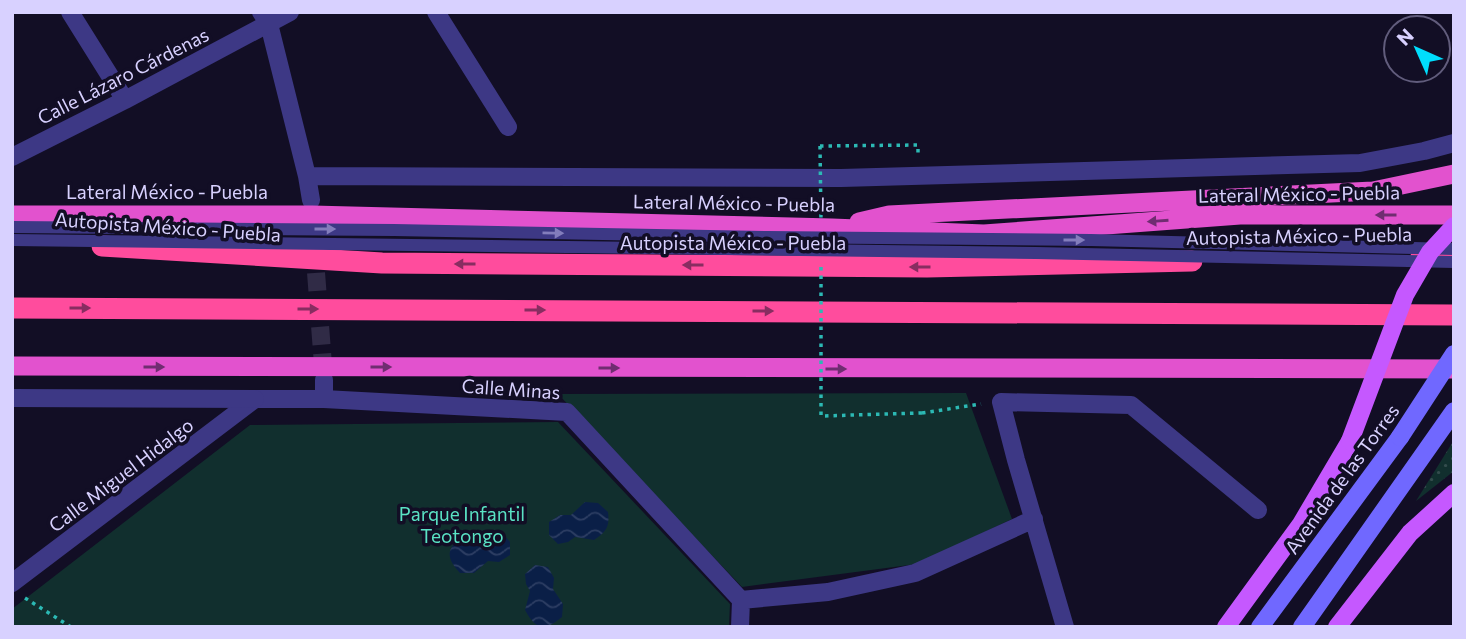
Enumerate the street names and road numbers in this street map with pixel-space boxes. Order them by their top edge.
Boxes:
street label: Calle Lázaro Cárdenas [33,22,212,129]
street label: Lateral México - Puebla [66,180,268,203]
street label: Lateral México - Puebla [1198,180,1400,207]
street label: Lateral México - Puebla [633,189,835,216]
street label: Autopista México - Puebla [54,207,282,246]
street label: Autopista México - Puebla [1186,222,1412,249]
street label: Autopista México - Puebla [620,231,846,254]
street label: Calle Minas [461,374,561,403]
street label: Avenida de las Torres [1280,399,1404,558]
street label: Calle Miguel Hidalgo [44,413,198,536]

